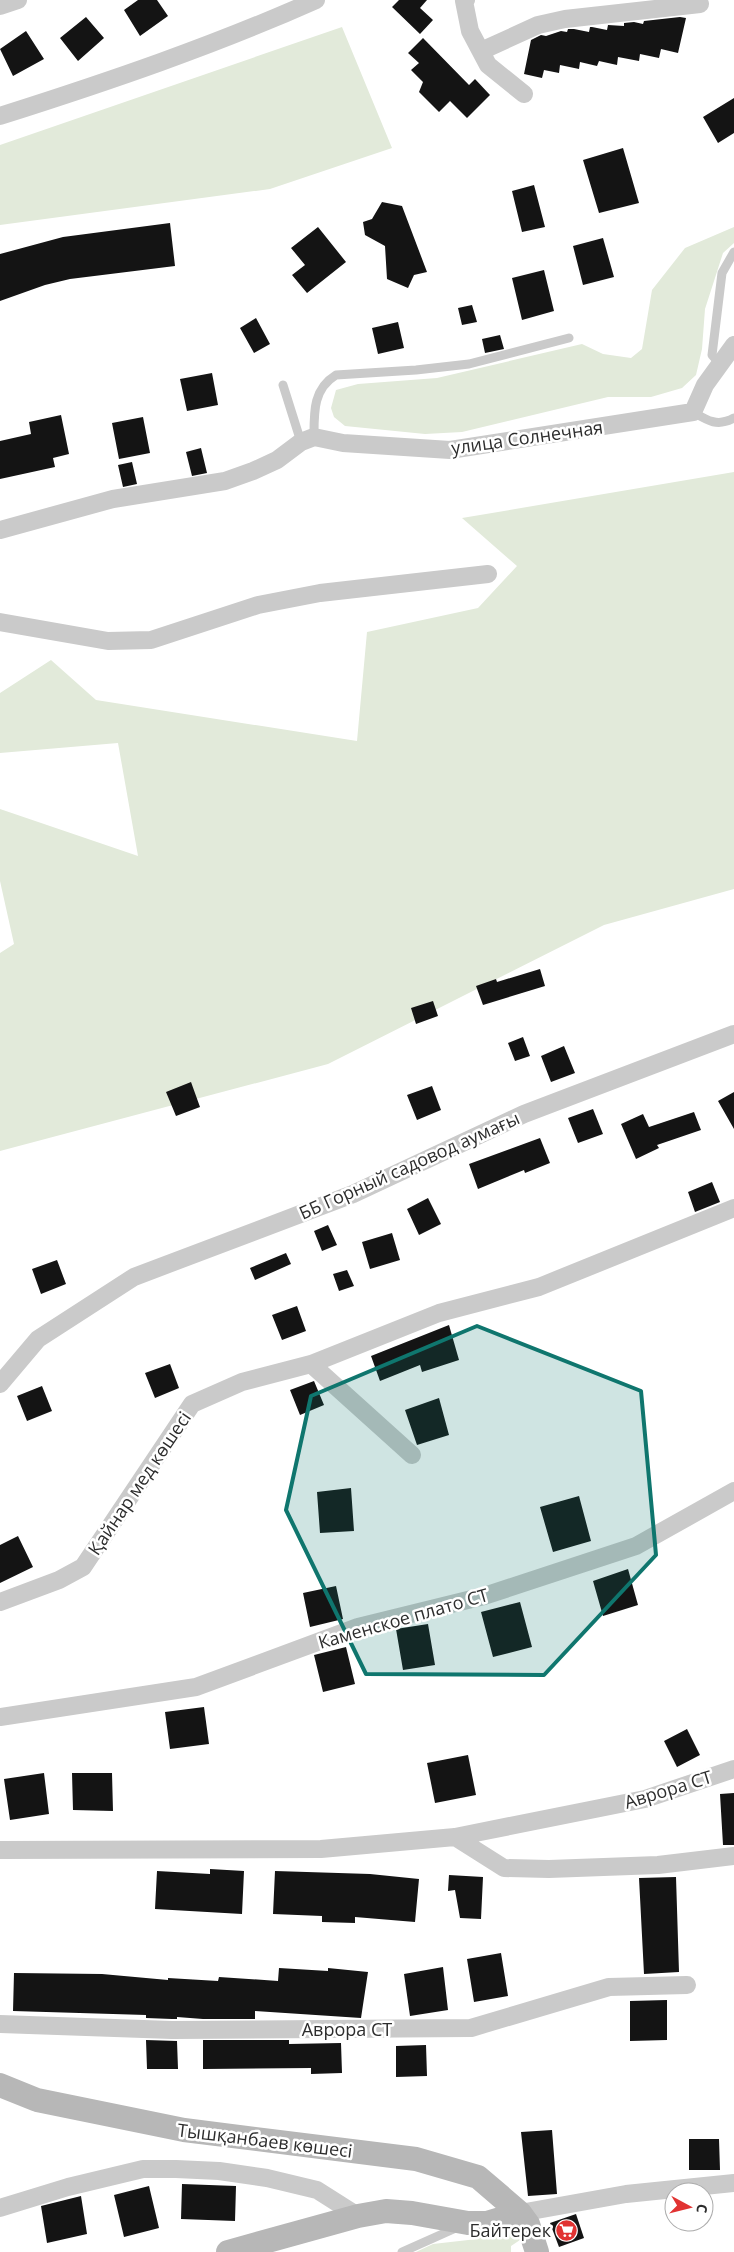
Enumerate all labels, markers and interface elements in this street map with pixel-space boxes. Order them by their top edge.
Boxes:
street label: улица Солнечная [450,414,604,460]
street label: ББ Горный садовод аумағы [295,1105,523,1225]
street label: Қайнар мед көшесі [82,1407,196,1559]
street label: Каменское плато СТ [315,1582,491,1654]
street label: Аврора СТ [621,1764,715,1814]
street label: Аврора СТ [302,2017,392,2041]
street label: Тышқанбаев көшесі [176,2117,354,2163]
north arrow [664,2182,714,2232]
text: С [692,2203,712,2214]
place label: Байтерек [470,2218,552,2242]
supermarket icon: Байтерек [555,2218,579,2242]

